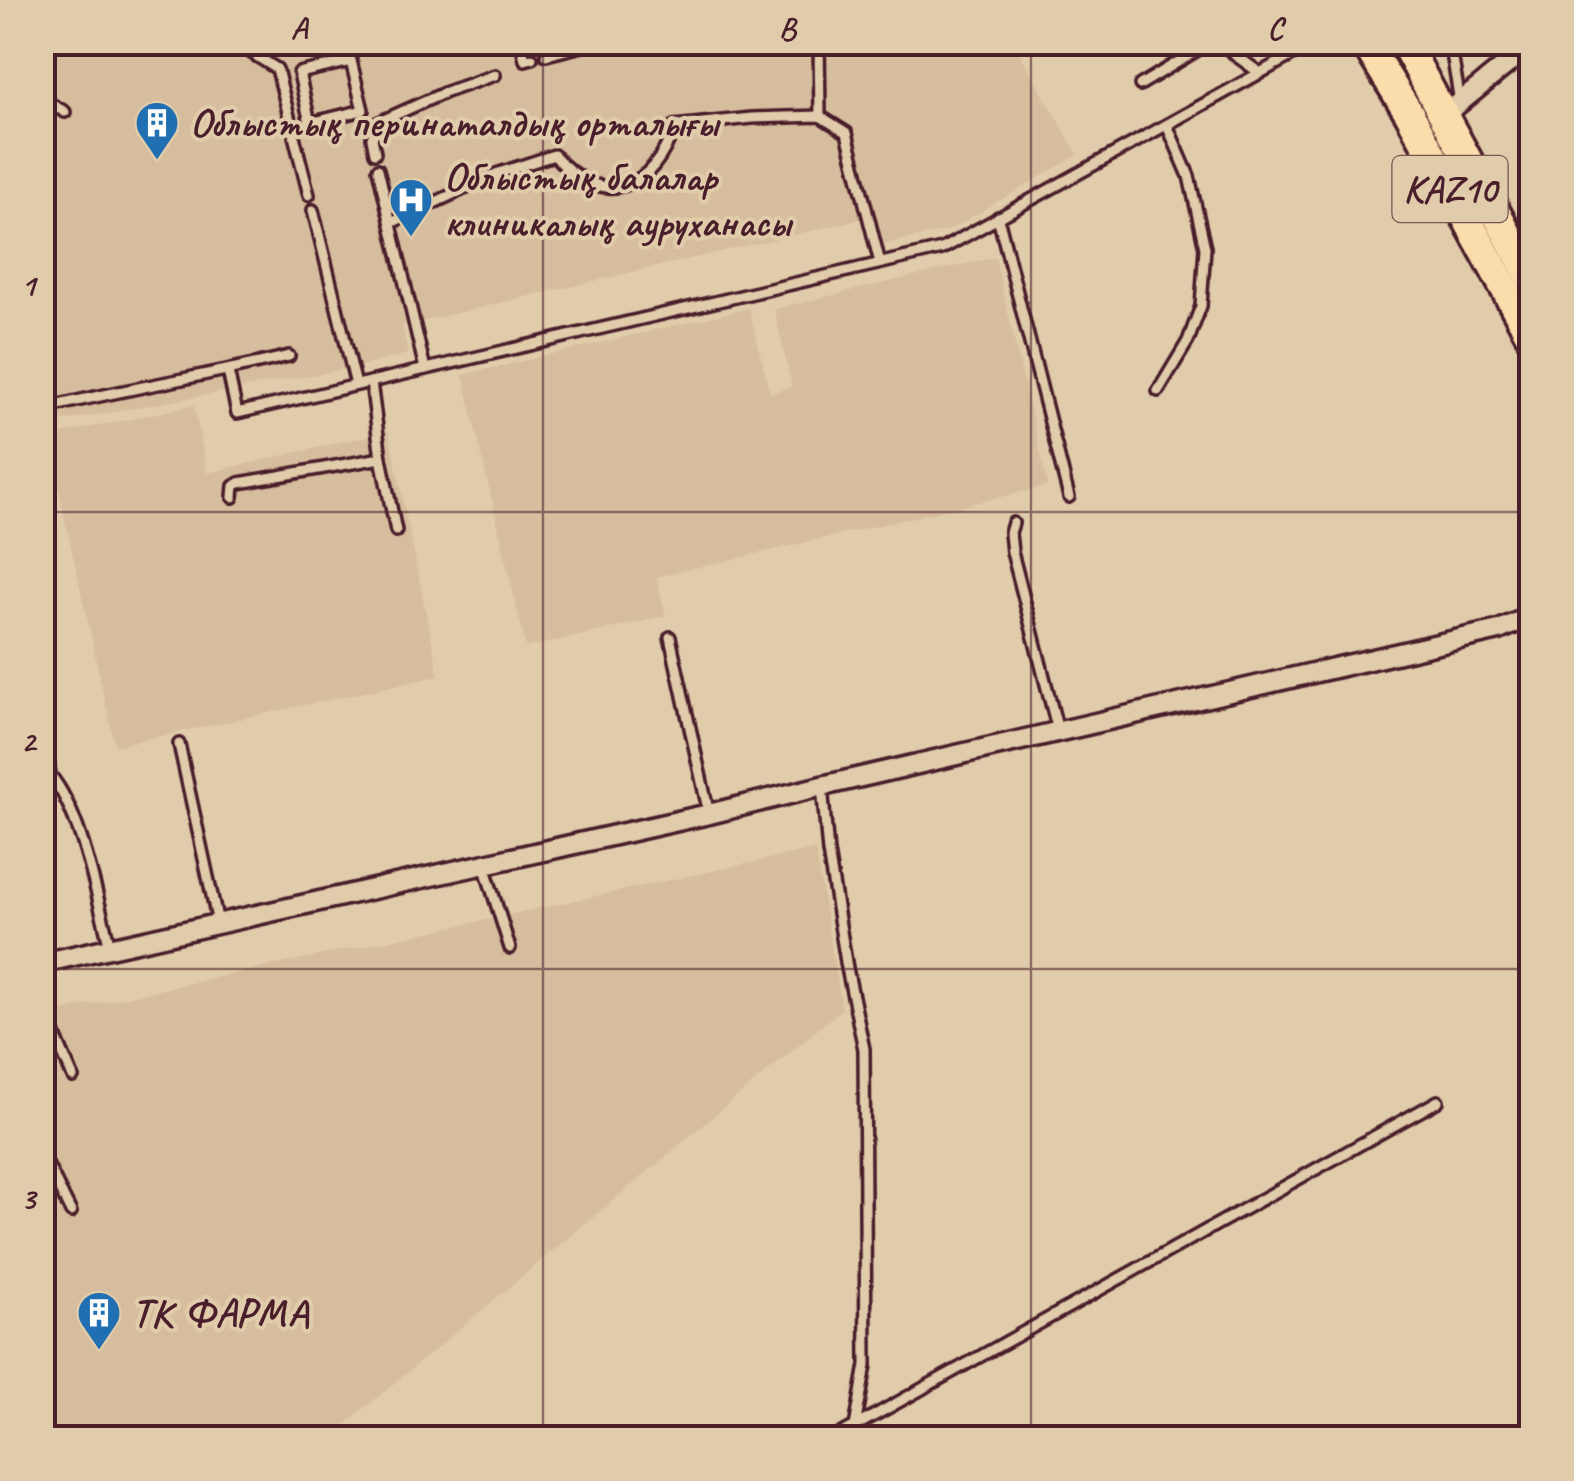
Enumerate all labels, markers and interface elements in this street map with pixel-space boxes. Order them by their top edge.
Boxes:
text: A [291,8,310,49]
text: B [779,8,798,49]
text: C [1267,8,1287,49]
place label: Облыстық перинаталдық орталығы [190,98,721,148]
building icon: Облыстық перинаталдық орталығы [134,100,180,161]
place label: Облыстық балалар клиникалық ауруханасы [444,152,793,248]
road number: KAZ10 [1392,156,1508,222]
hospital icon: Облыстық балалар клиникалық ауруханасы [388,177,434,238]
text: 1 [21,264,39,305]
text: 2 [21,721,38,762]
text: 3 [21,1178,38,1219]
place label: ТК ФАРМА [132,1288,309,1338]
building icon: ТК ФАРМА [76,1290,122,1351]

